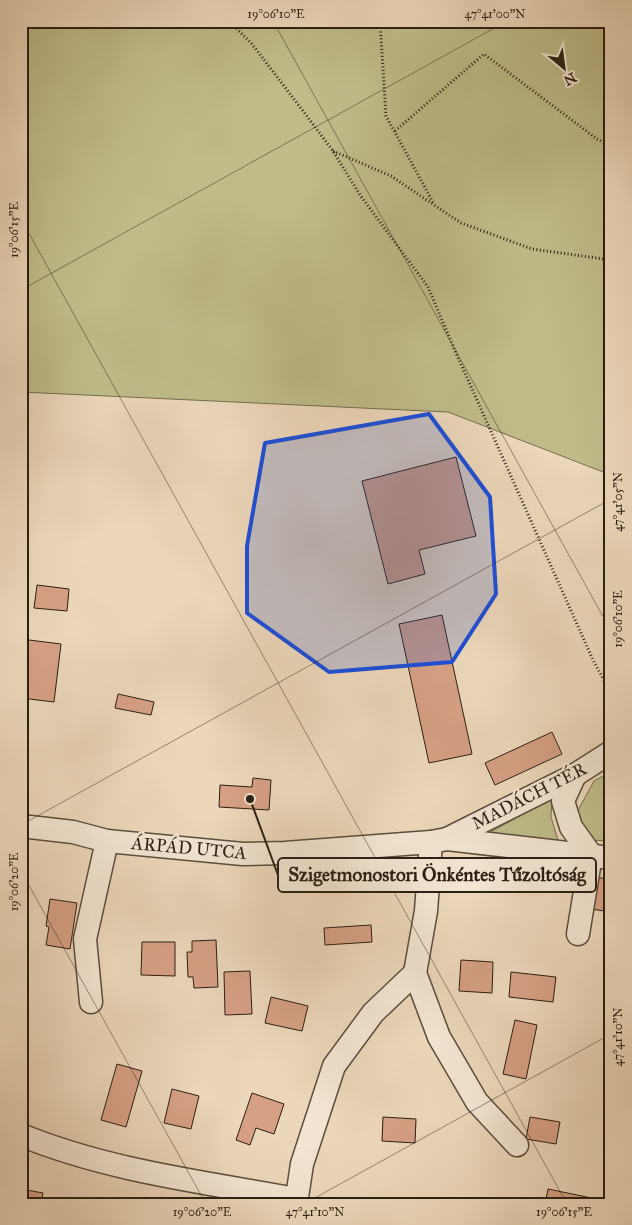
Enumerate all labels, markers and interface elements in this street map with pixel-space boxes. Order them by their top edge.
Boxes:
text: 19°06'10"E [247,7,305,21]
text: 47°41'00"N [464,7,526,21]
north arrow [540,42,590,92]
text: N [561,69,579,89]
text: 19°06'15"E [7,202,21,258]
text: 47°41'05"N [611,472,625,532]
text: 19°06'10"E [611,590,625,648]
street label: MADÁCH TÉR [467,755,591,834]
street label: ÁRPÁD UTCA [129,830,248,864]
text: 19°06'20"E [7,852,21,911]
callout: Szigetmonostori Önkéntes Tűzoltóság [278,858,596,892]
text: Szigetmonostori Önkéntes Tűzoltóság [288,862,587,887]
text: 47°41'10"N [611,1008,625,1066]
text: 19°06'20"E [173,1205,232,1219]
text: 47°41'10"N [286,1205,344,1219]
text: 19°06'15"E [536,1205,592,1219]

